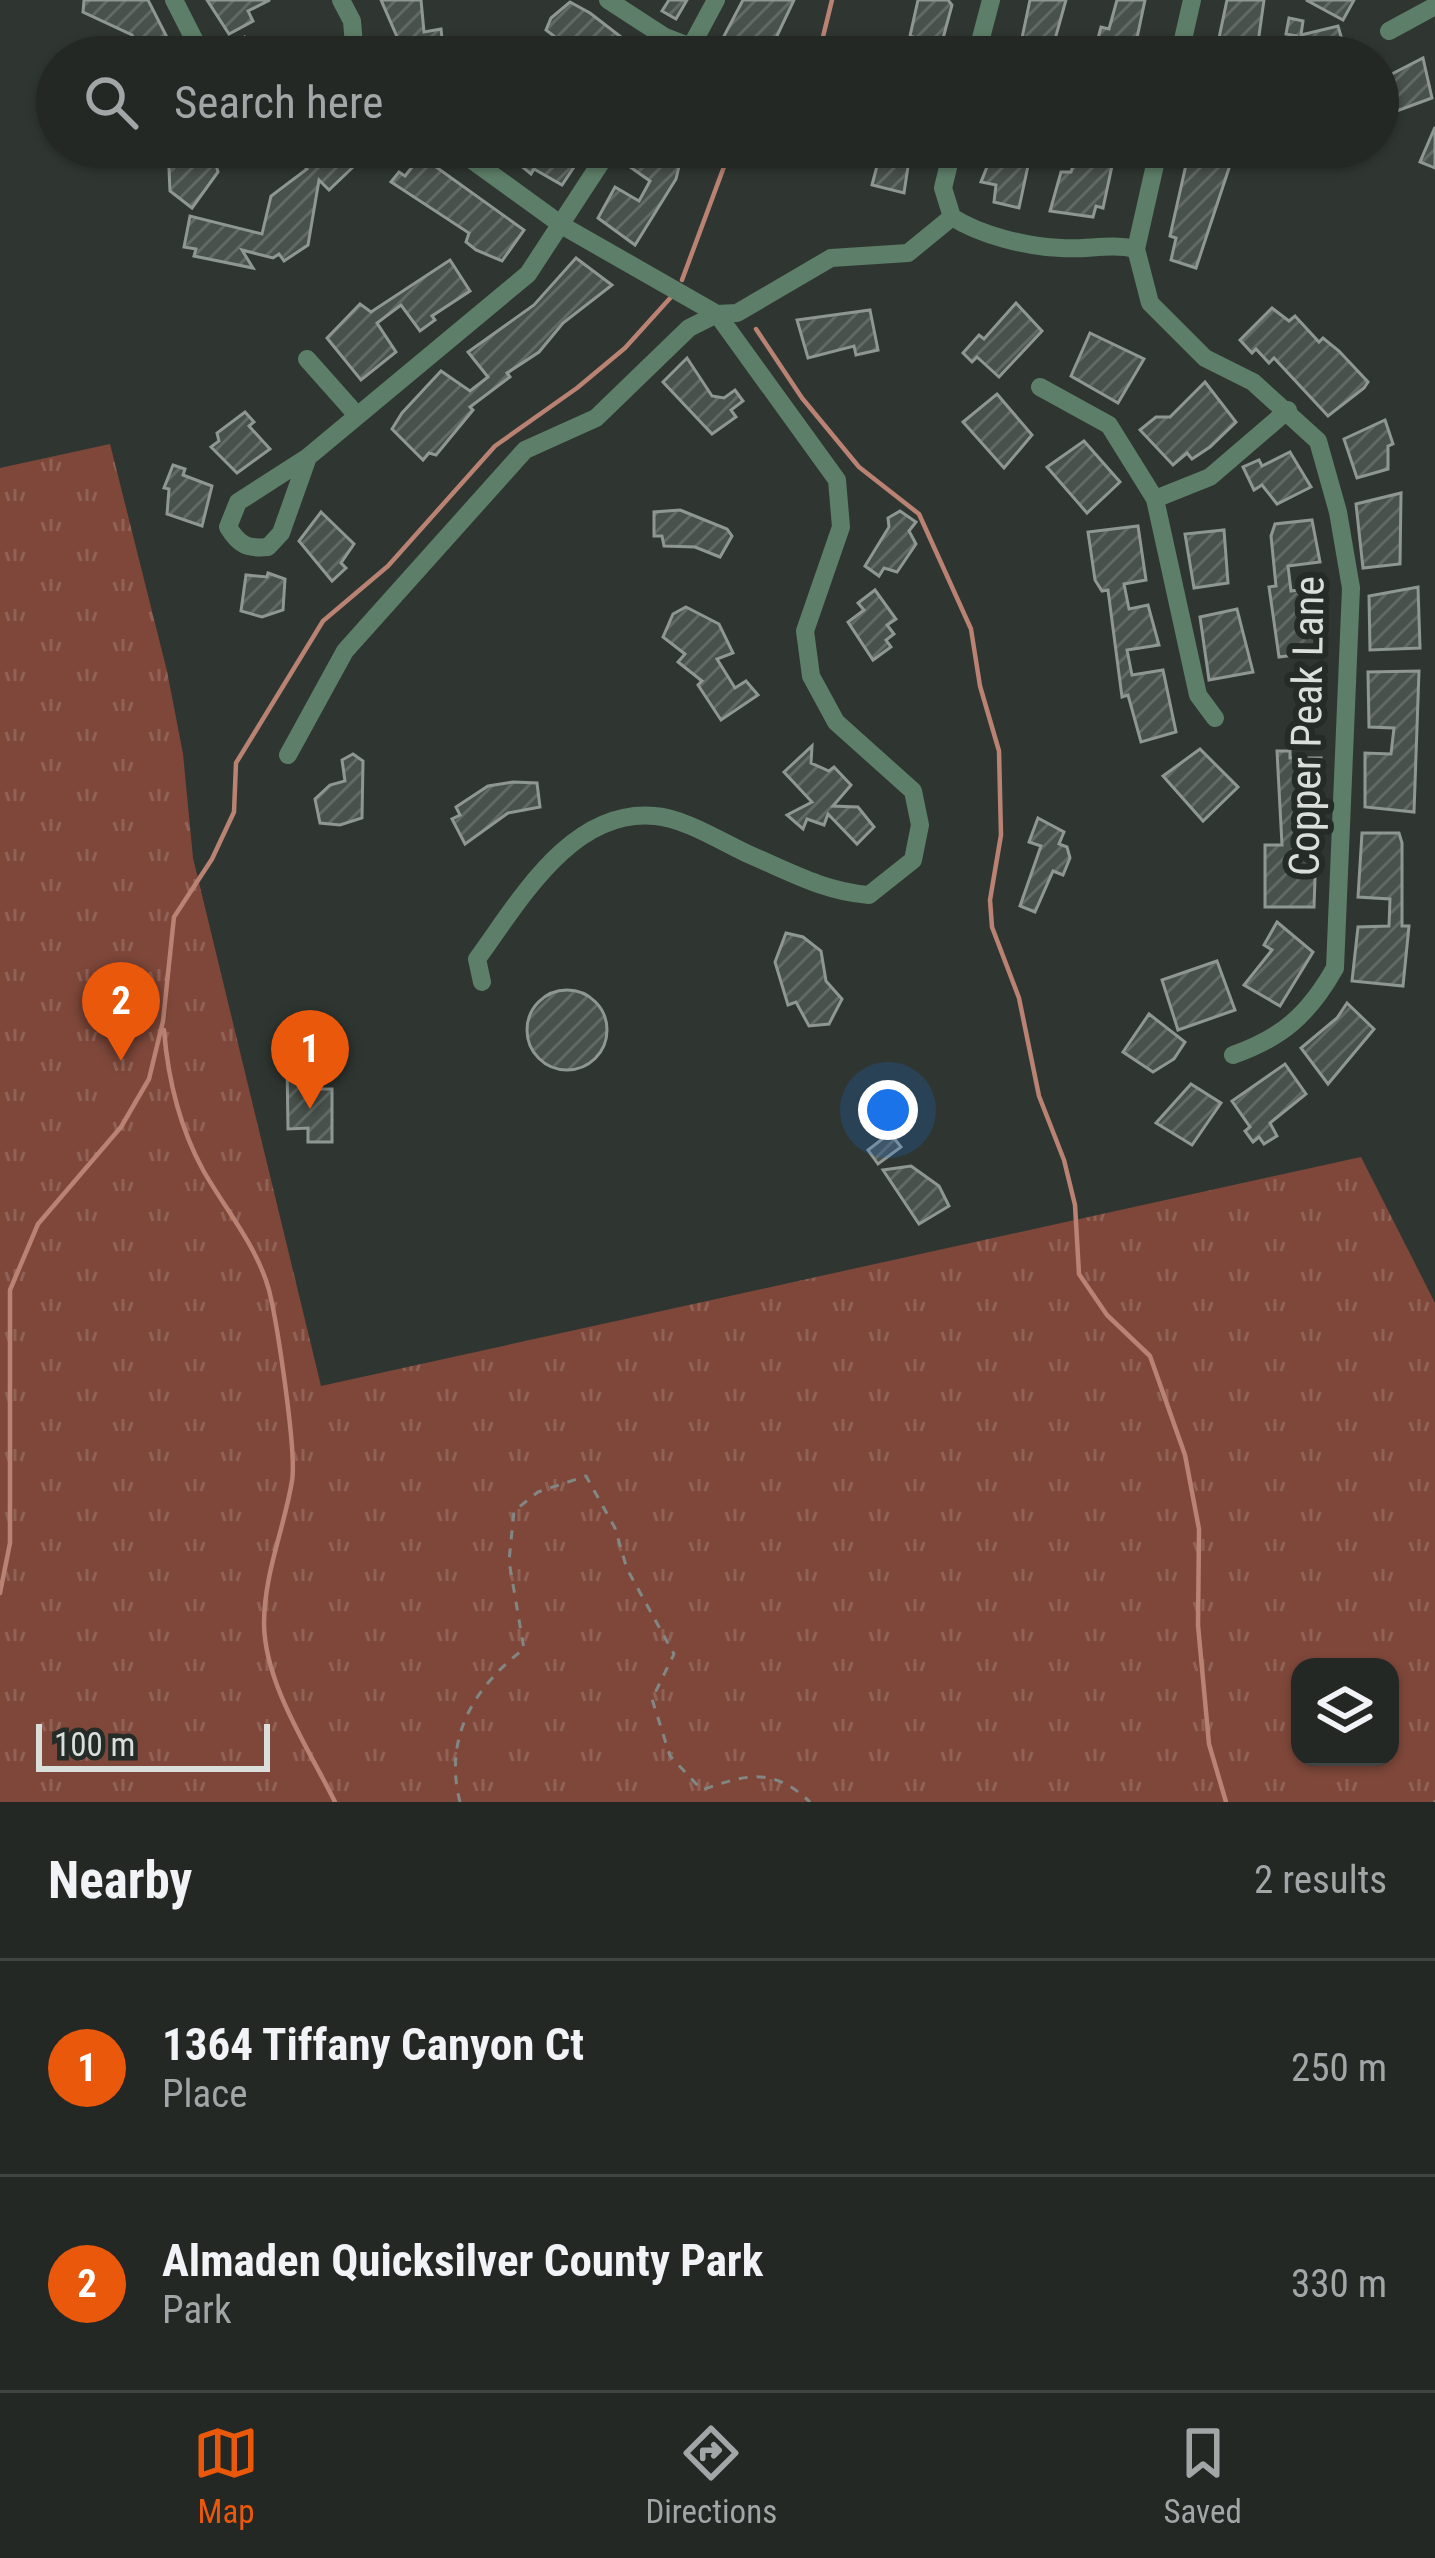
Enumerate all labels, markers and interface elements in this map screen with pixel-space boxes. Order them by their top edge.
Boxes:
search box [36,36,1399,168]
icon: search [78,69,144,135]
text: Search here [174,76,383,129]
street label: Copper Peak Lane [1279,576,1334,876]
pin: 2 [82,962,160,1061]
pin: 1 [271,1010,349,1109]
your location [858,1080,918,1140]
map controls [1291,1658,1399,1766]
button: layers [1291,1658,1399,1766]
scale bar [36,1718,270,1771]
text: 100 m [54,1725,135,1764]
text: Nearby [48,1851,192,1910]
text: 2 results [1254,1857,1387,1903]
text: 1364 Tiffany Canyon Ct [162,2018,584,2071]
text: 1 [77,2045,97,2091]
text: 250 m [1291,2045,1387,2091]
text: Place [162,2071,248,2117]
text: Almaden Quicksilver County Park [162,2234,763,2287]
text: 2 [77,2261,97,2307]
text: 330 m [1291,2261,1387,2307]
text: Park [162,2287,232,2333]
tab: Map [193,2420,259,2531]
tab: Directions [645,2420,777,2531]
tab: Saved [1163,2420,1242,2531]

